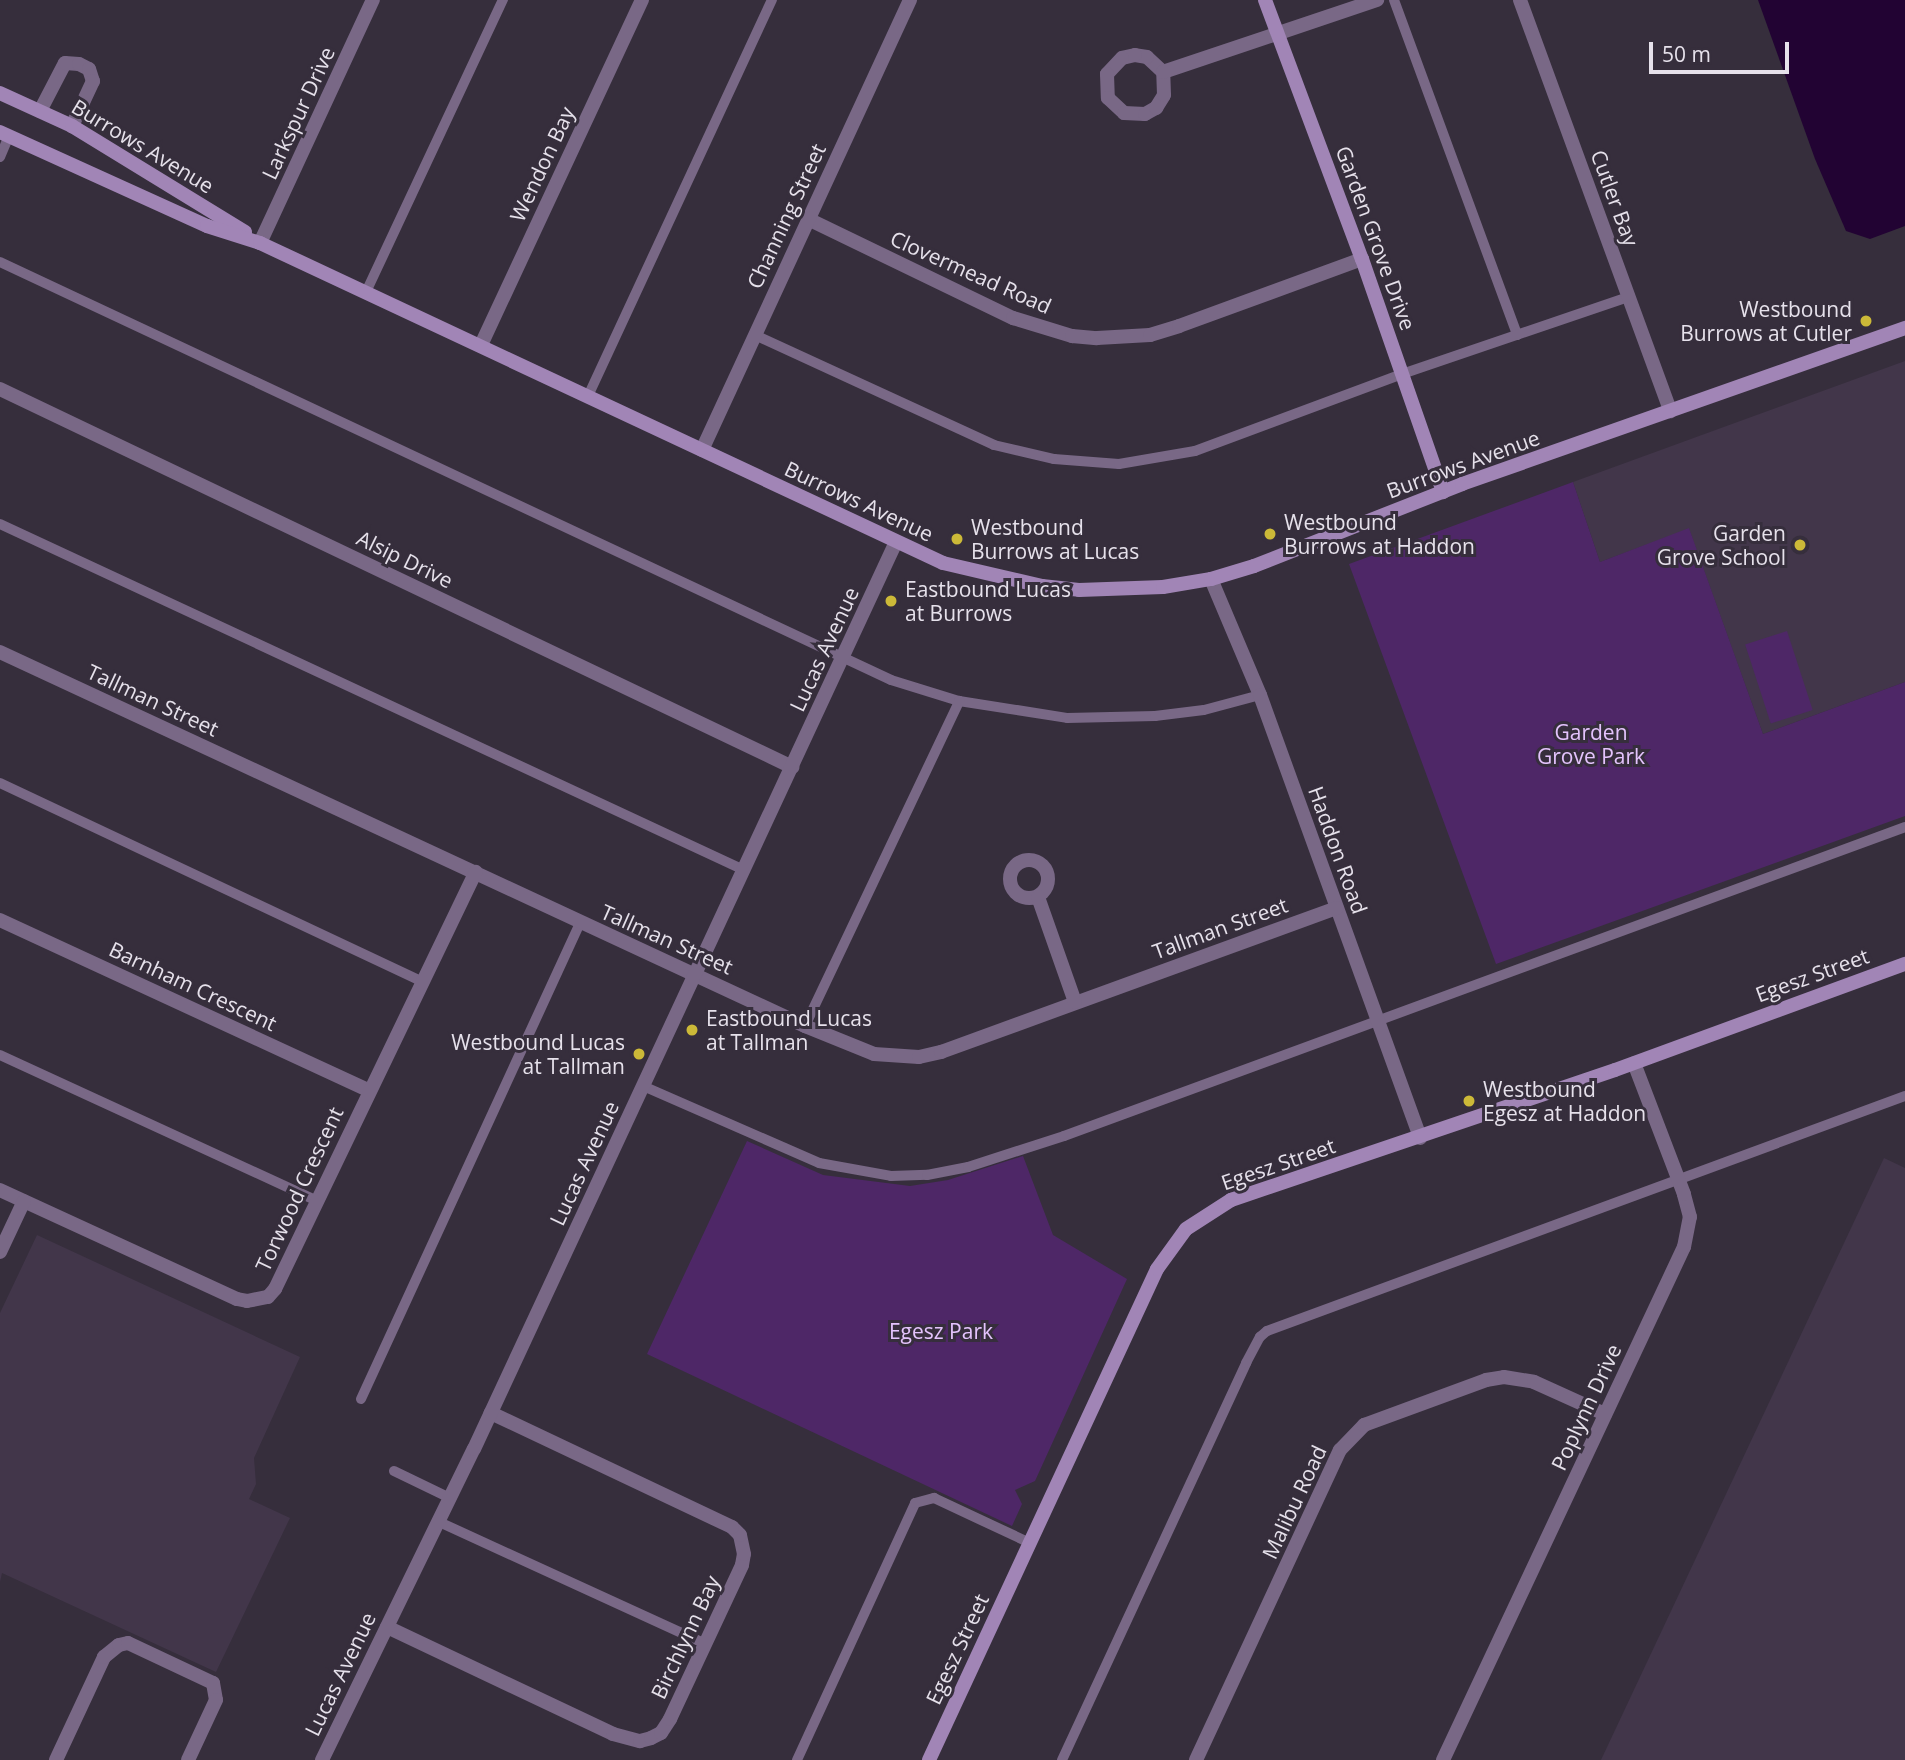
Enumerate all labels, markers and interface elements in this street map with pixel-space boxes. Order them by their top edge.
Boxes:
scale bar [1653,28,1793,72]
text: 50 m [1662,40,1711,68]
street label: Larkspur Drive [256,43,340,183]
street label: Burrows Avenue [67,94,219,198]
street label: Wendon Bay [504,103,580,225]
street label: Channing Street [741,139,831,293]
street label: Garden Grove Drive [1331,142,1421,334]
street label: Cutler Bay [1586,146,1644,250]
street label: Clovermead Road [887,225,1055,319]
place label: Westbound Burrows at Cutler [1680,296,1852,346]
marker: Westbound Burrows at Cutler [1858,313,1874,329]
street label: Burrows Avenue [1383,425,1543,503]
street label: Burrows Avenue [781,456,937,546]
place label: Westbound Burrows at Haddon [1284,509,1475,559]
place label: Westbound Burrows at Lucas [971,514,1139,564]
place label: Garden Grove School [1657,520,1786,570]
street label: Alsip Drive [353,525,457,593]
marker: Westbound Burrows at Haddon [1262,526,1278,542]
marker: Westbound Burrows at Lucas [949,531,965,547]
marker: Garden Grove School [1792,537,1808,553]
place label: Eastbound Lucas at Burrows [905,576,1071,626]
street label: Lucas Avenue [784,583,864,715]
marker: Eastbound Lucas at Burrows [883,593,899,609]
street label: Tallman Street [83,659,223,741]
park label: Garden Grove Park [1537,719,1645,769]
street label: Haddon Road [1303,783,1373,917]
street label: Tallman Street [1149,892,1291,964]
street label: Tallman Street [597,899,737,979]
street label: Barnham Crescent [105,936,281,1036]
street label: Egesz Street [1752,943,1872,1007]
place label: Eastbound Lucas at Tallman [706,1005,872,1055]
marker: Eastbound Lucas at Tallman [684,1022,700,1038]
place label: Westbound Lucas at Tallman [451,1029,625,1079]
marker: Westbound Lucas at Tallman [631,1046,647,1062]
place label: Westbound Egesz at Haddon [1483,1076,1646,1126]
marker: Westbound Egesz at Haddon [1461,1093,1477,1109]
street label: Lucas Avenue [544,1097,624,1229]
street label: Torwood Crescent [250,1103,348,1275]
street label: Egesz Street [1218,1133,1338,1195]
park label: Egesz Park [889,1318,993,1344]
street label: Poplynn Drive [1546,1340,1626,1474]
street label: Malibu Road [1257,1441,1331,1563]
street label: Birchlynn Bay [645,1571,725,1703]
street label: Egesz Street [920,1590,994,1708]
street label: Lucas Avenue [299,1608,381,1740]

